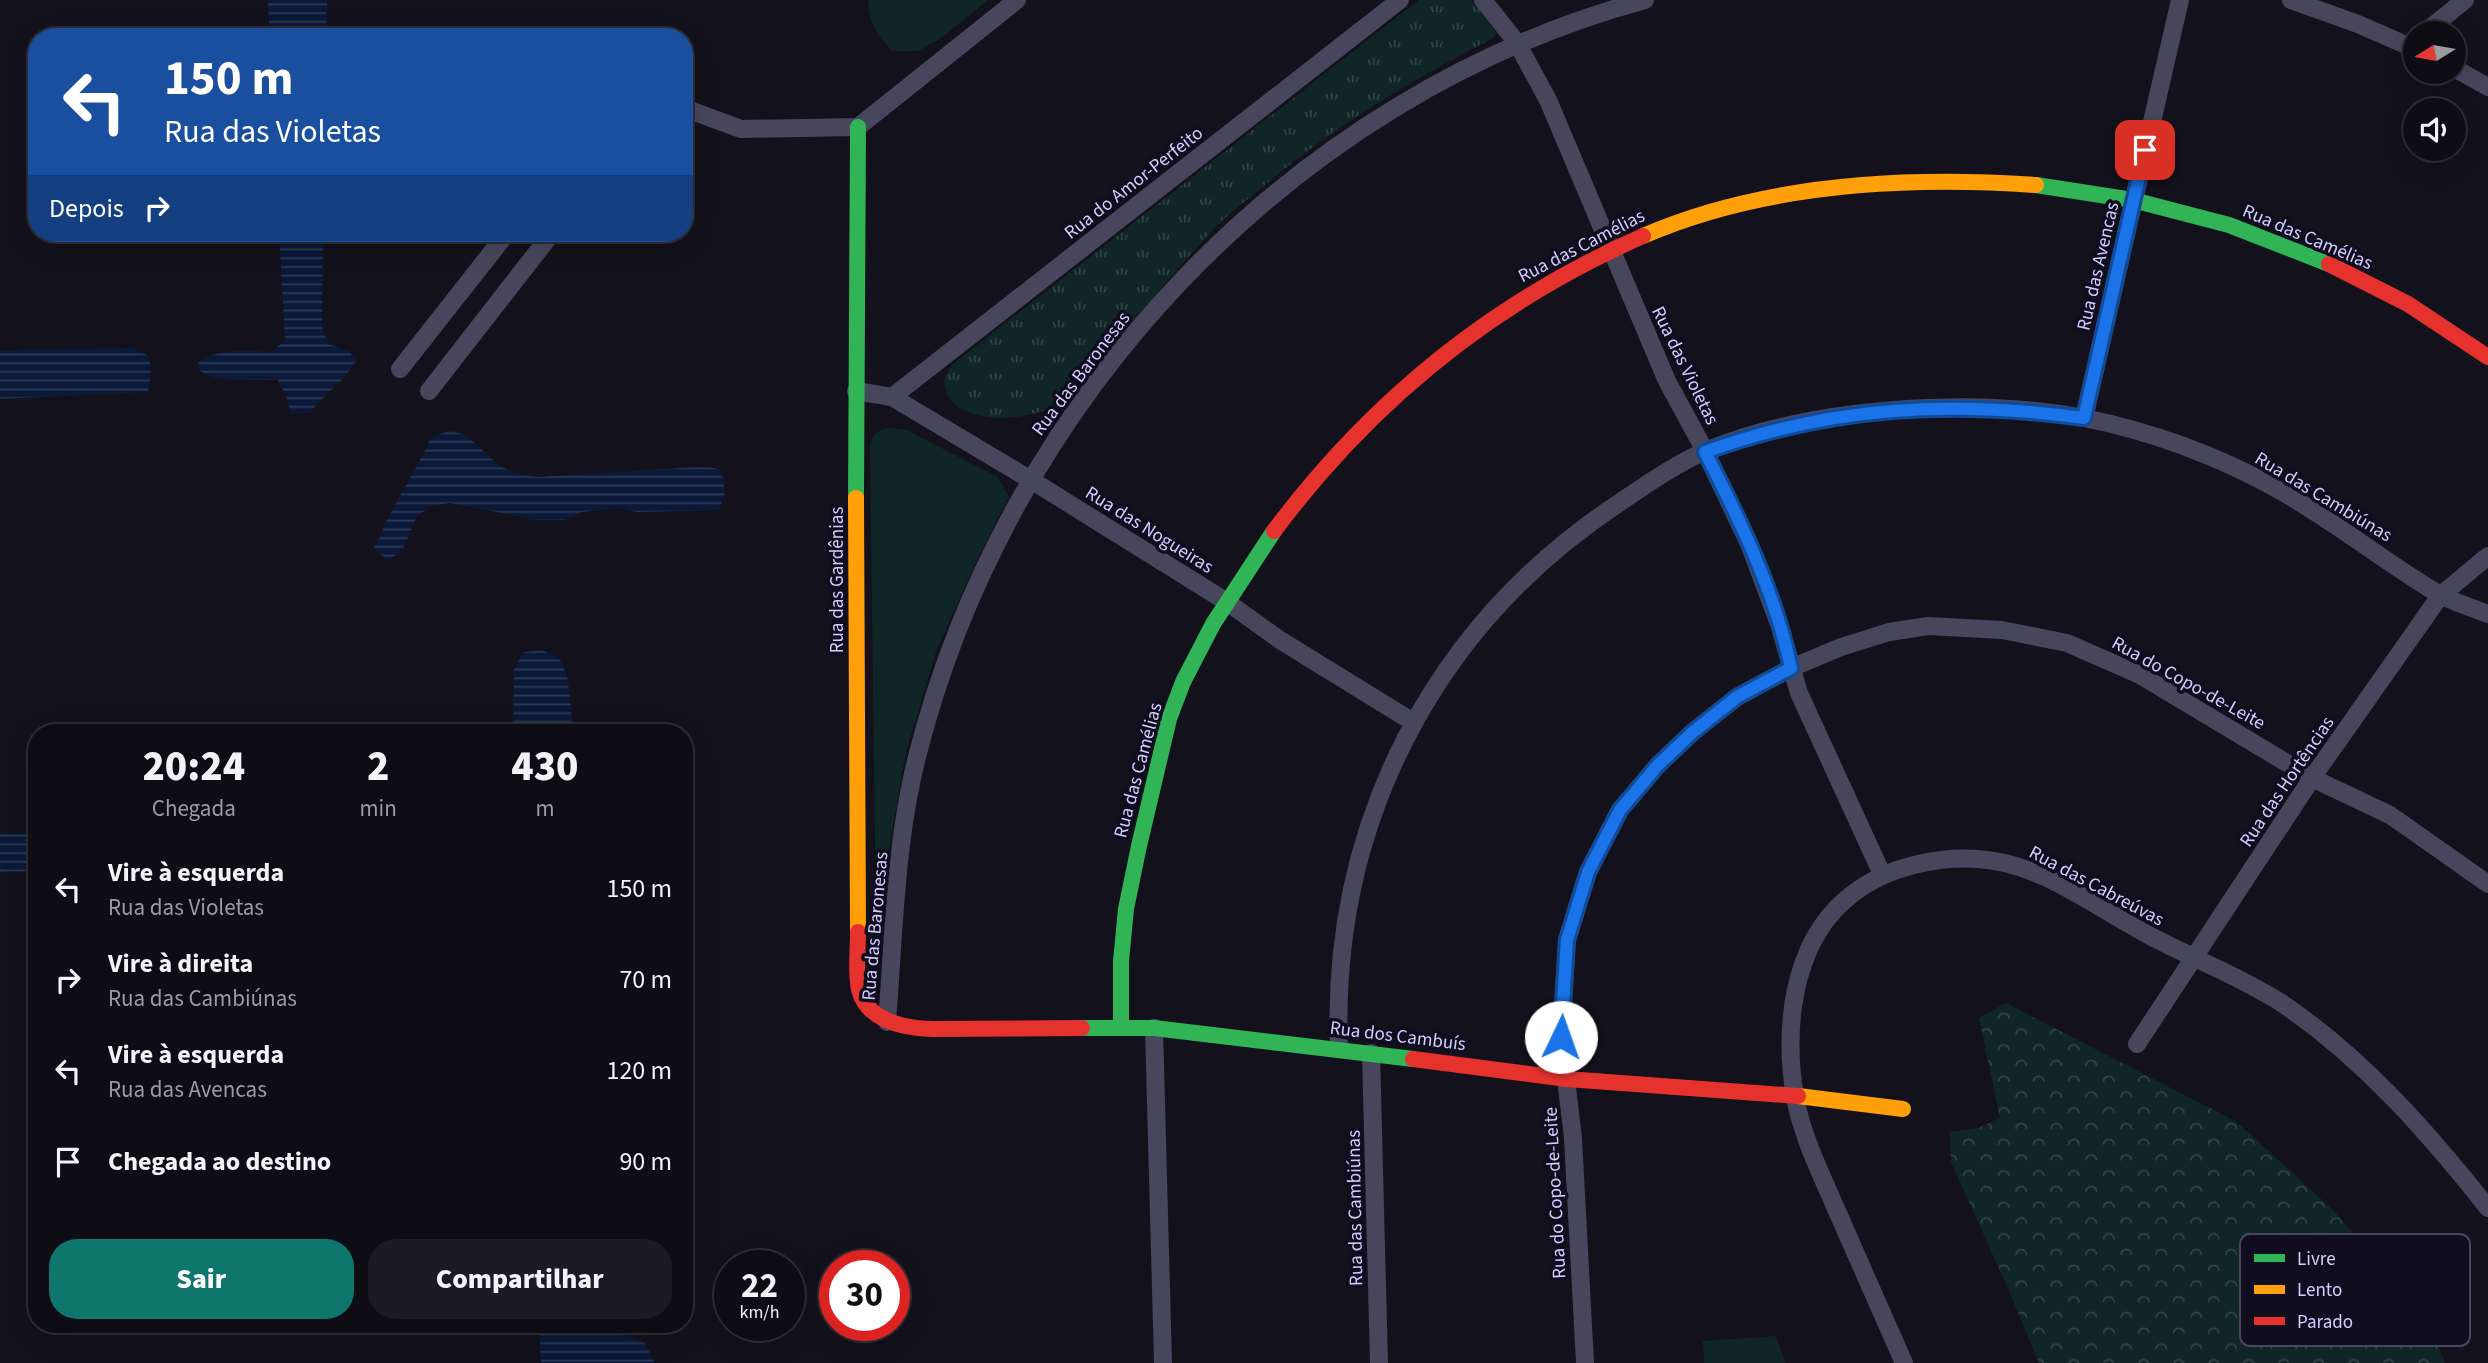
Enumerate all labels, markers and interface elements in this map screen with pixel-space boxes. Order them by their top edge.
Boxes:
north arrow [2403,21,2466,84]
map controls [2403,21,2466,161]
text: 150 m [164,44,293,114]
icon: left [49,56,140,147]
button: sound [2403,98,2466,161]
text: Rua das Violetas [164,109,381,155]
street label: Rua do Amor-Perfeito [1059,120,1209,246]
pin [2115,120,2175,180]
icon: arrive [2126,131,2164,169]
icon: right [138,189,176,227]
text: Depois [49,190,124,227]
street label: Rua das Camélias [2238,198,2377,277]
street label: Rua das Avencas [2071,199,2126,333]
street label: Rua das Camélias [1514,203,1650,290]
street label: Rua das Violetas [1644,302,1725,429]
street label: Rua das Baronesas [1026,306,1137,442]
street label: Rua das Cambiúnas [2249,446,2397,549]
street label: Rua das Nogueiras [1080,480,1219,581]
street label: Rua das Gardênias [824,507,851,653]
street label: Rua do Copo-de-Leite [2107,630,2270,737]
street label: Rua das Camélias [1107,700,1169,841]
street label: Rua das Hortências [2233,711,2341,853]
text: 20:24 [142,737,245,797]
text: 2 [367,737,389,797]
text: 430 [511,737,579,797]
text: Chegada [152,792,236,825]
text: min [360,792,397,825]
text: m [535,792,554,825]
street label: Rua das Cabreúvas [2024,839,2169,933]
street label: Rua das Baronesas [856,851,895,1002]
text: Vire à esquerda [108,854,284,891]
icon: left [49,870,87,908]
text: 150 m [606,870,672,907]
text: Rua das Violetas [108,891,264,924]
text: Vire à direita [108,945,253,982]
icon: right [49,961,87,999]
text: 70 m [619,961,672,998]
text: Rua das Cambiúnas [108,982,297,1015]
position arrow [1524,1000,1598,1074]
street label: Rua dos Cambuís [1328,1015,1467,1058]
text: Vire à esquerda [108,1036,284,1073]
icon: left [49,1052,87,1090]
text: 120 m [606,1052,672,1089]
text: Rua das Avencas [108,1073,267,1106]
street label: Rua do Copo-de-Leite [1538,1106,1573,1279]
street label: Rua das Cambiúnas [1341,1130,1370,1286]
icon: arrive [49,1143,87,1181]
text: Chegada ao destino [108,1143,331,1180]
text: 90 m [619,1143,672,1180]
legend [2240,1234,2470,1346]
button: Sair [49,1239,354,1319]
button: Compartilhar [368,1239,672,1319]
text: Livre [2297,1246,2336,1273]
speed limit sign: 30 [819,1250,910,1341]
text: 22 [741,1261,778,1311]
text: Lento [2297,1277,2342,1304]
text: km/h [740,1300,779,1325]
text: Parado [2297,1309,2353,1336]

